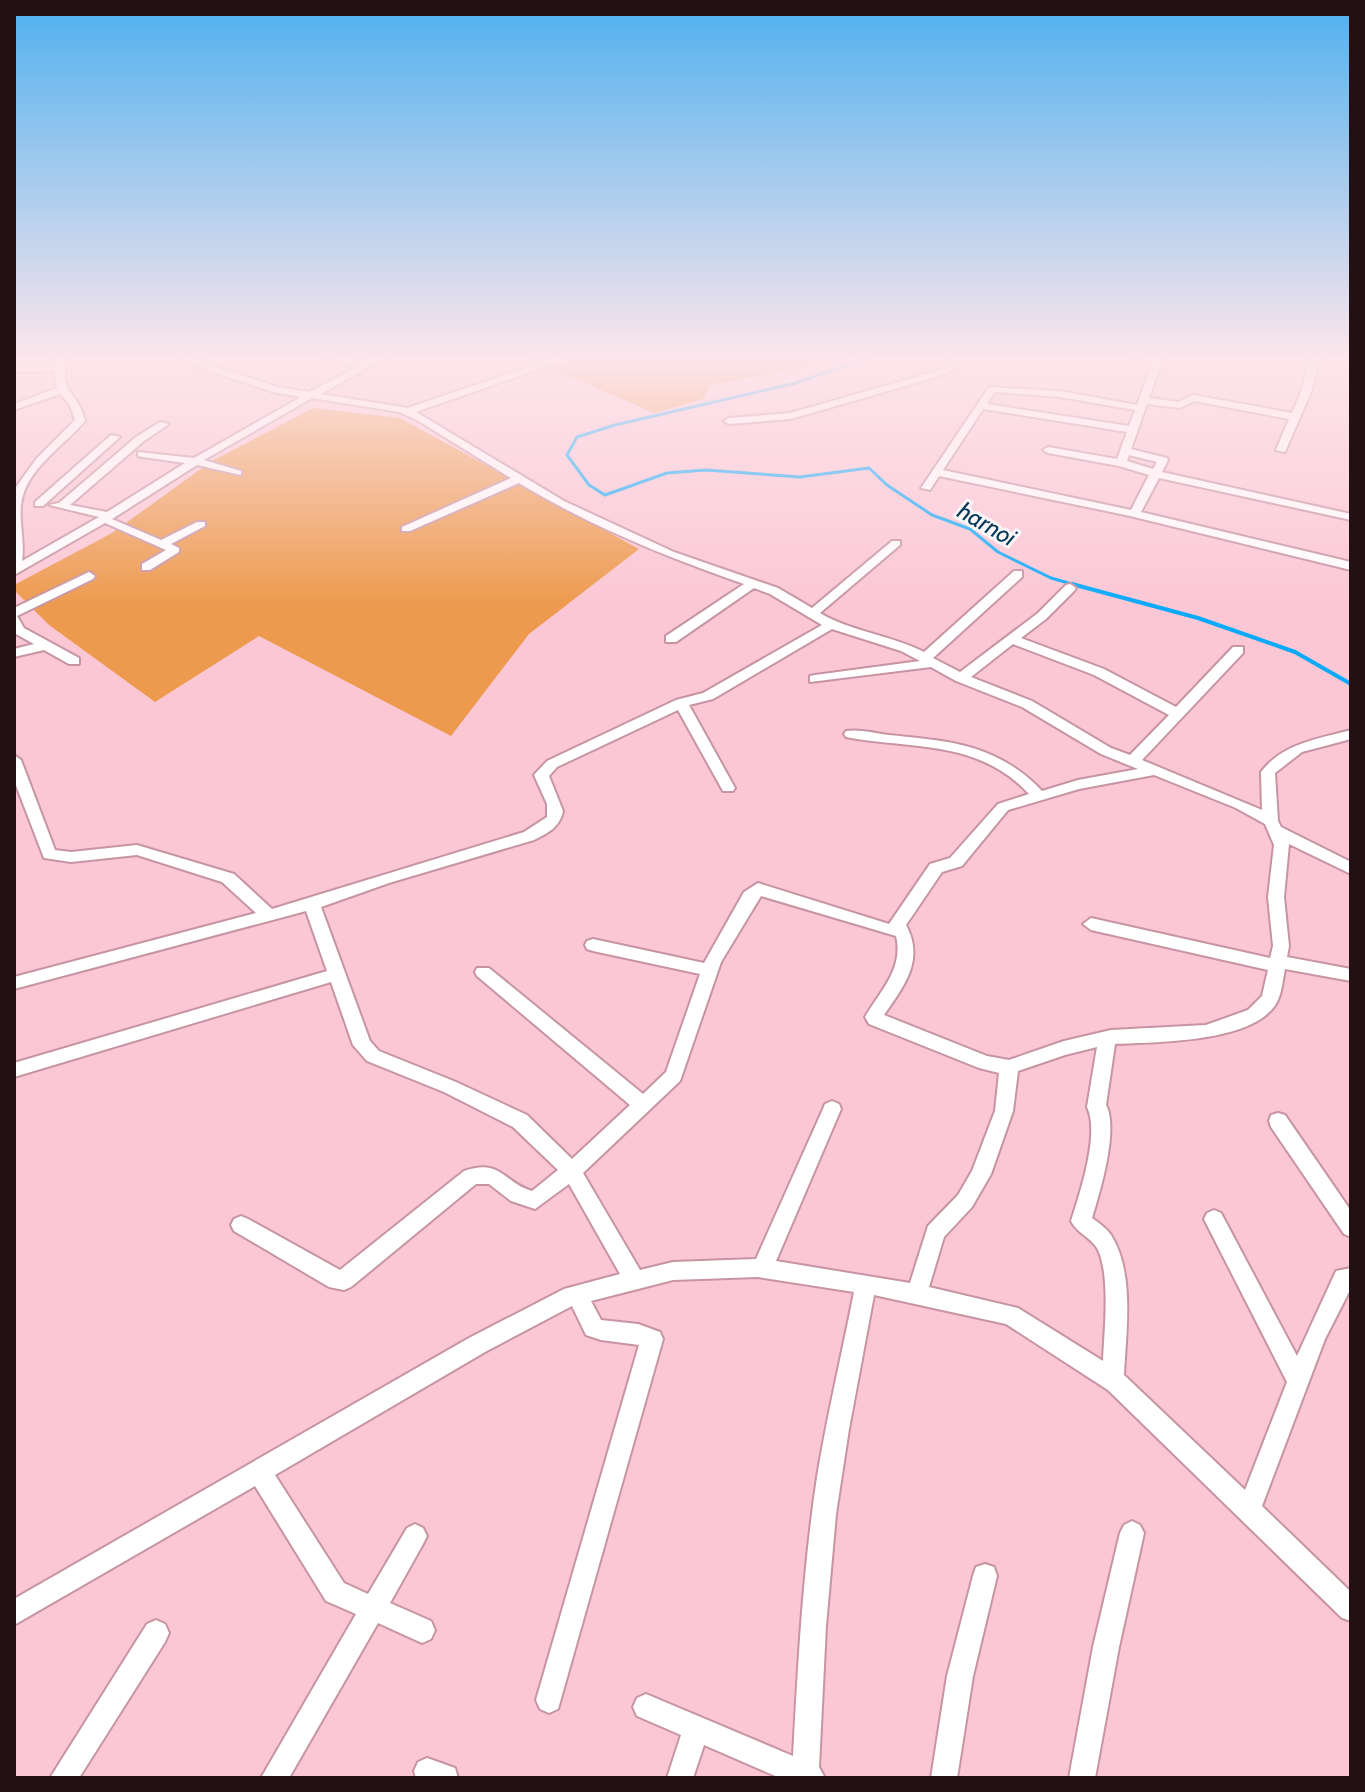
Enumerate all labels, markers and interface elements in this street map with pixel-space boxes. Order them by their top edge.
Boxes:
water label: harnoi [953,496,1022,553]

